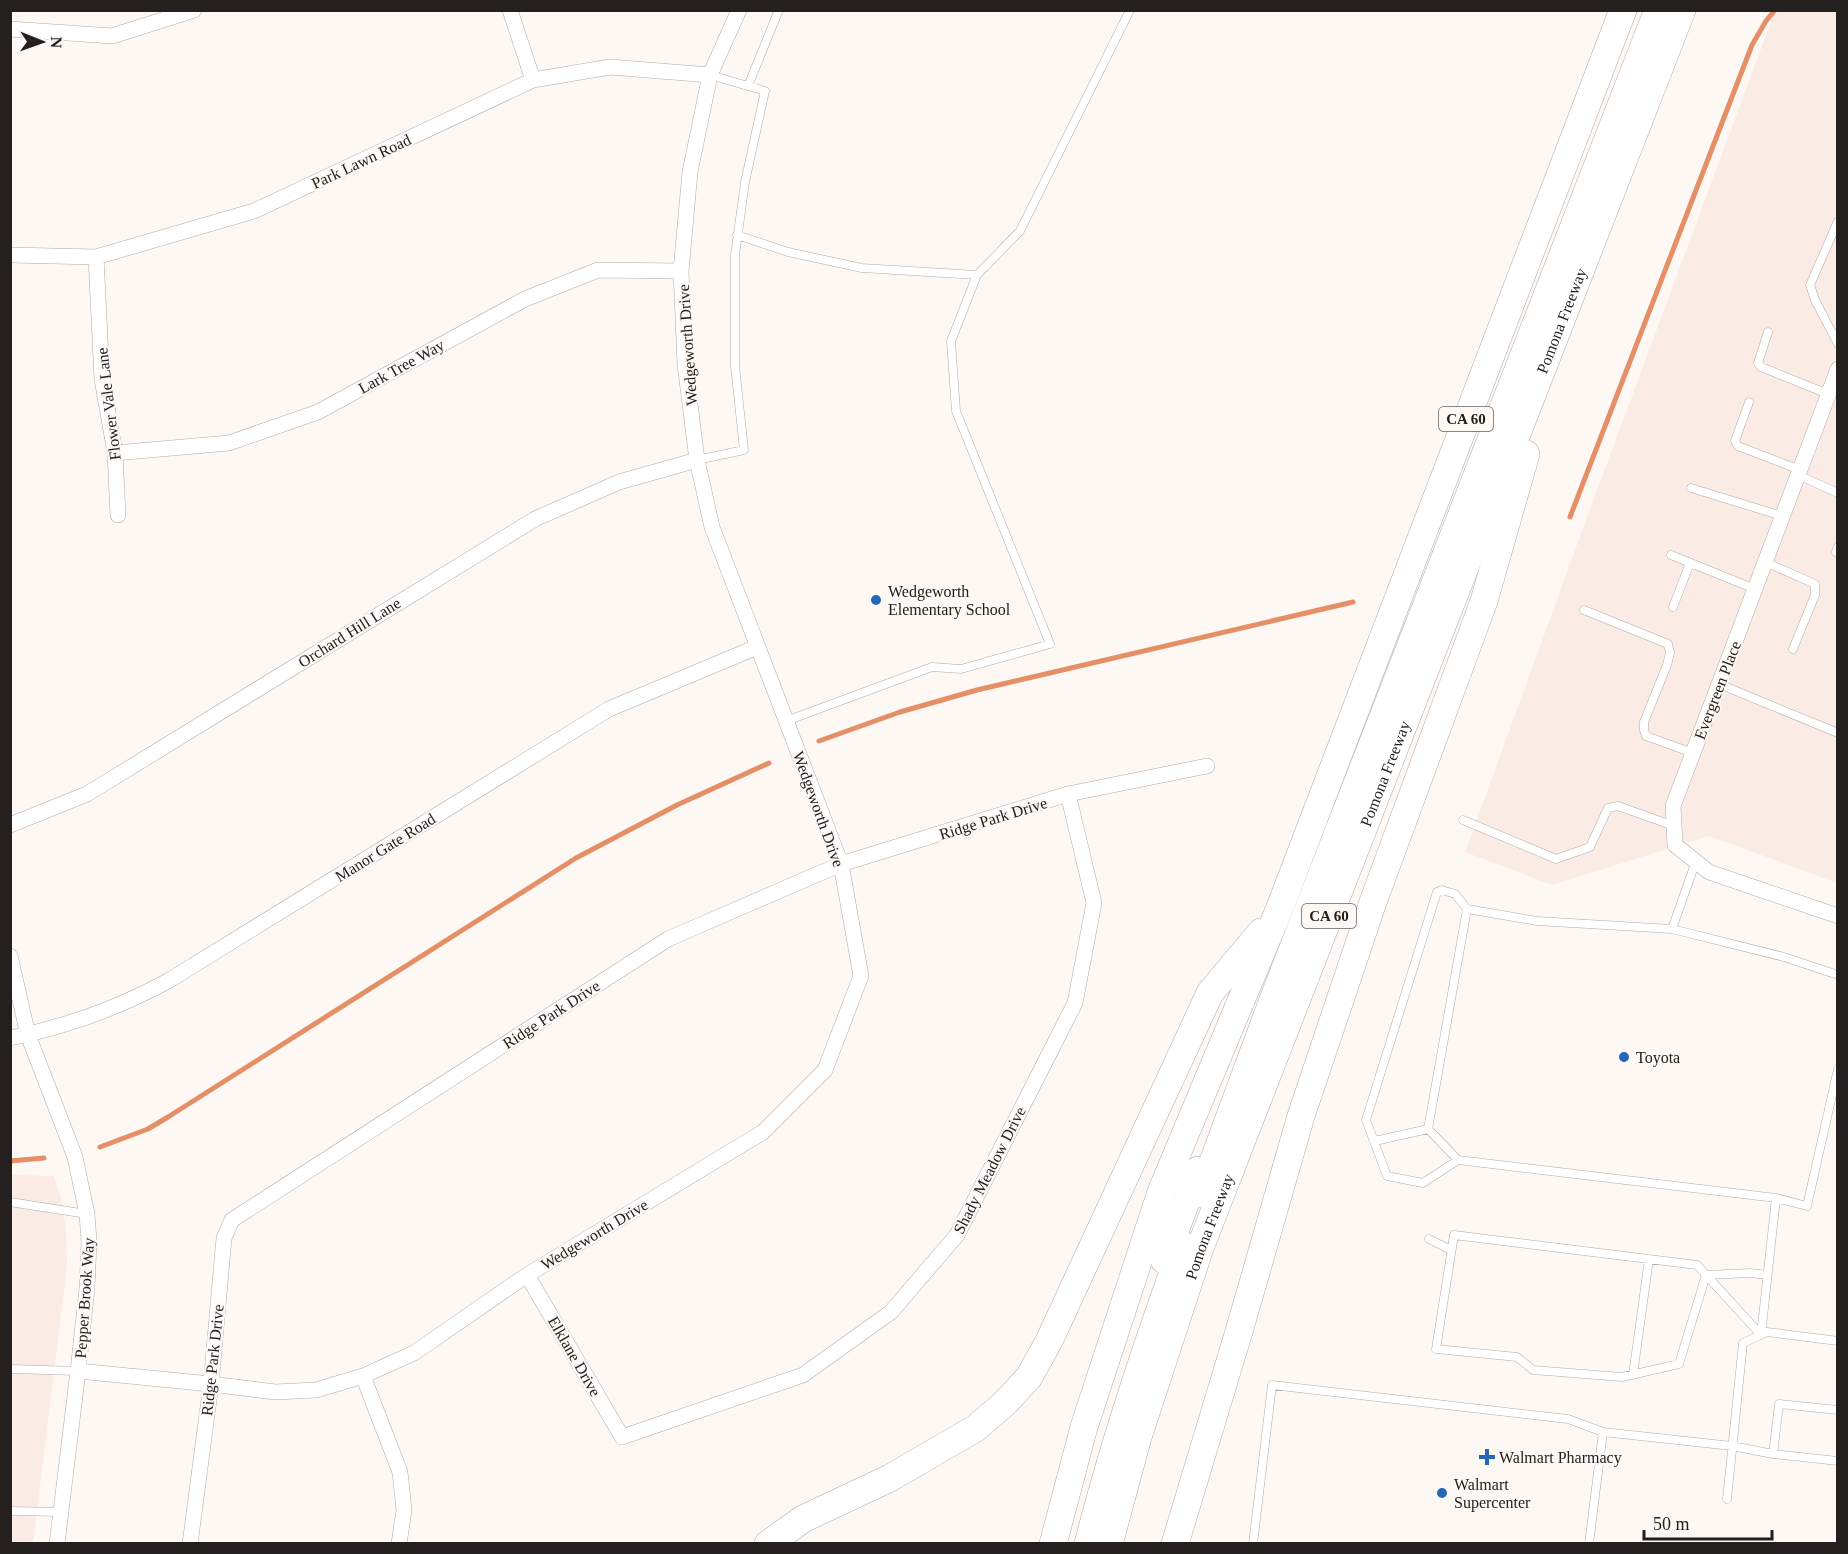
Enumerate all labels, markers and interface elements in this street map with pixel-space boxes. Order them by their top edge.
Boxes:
north arrow [12,12,72,72]
text: N [48,36,65,49]
street label: Park Lawn Road [309,131,414,192]
street label: Pomona Freeway [1533,266,1591,376]
street label: Wedgeworth Drive [675,284,701,406]
street label: Lark Tree Way [355,336,448,398]
street label: Flower Vale Lane [93,347,124,461]
road number: CA 60 [1439,407,1493,431]
place label: Wedgeworth Elementary School [888,583,1011,619]
marker: Wedgeworth Elementary School [869,593,883,607]
street label: Orchard Hill Lane [295,594,403,671]
street label: Evergreen Place [1691,639,1745,742]
street label: Pomona Freeway [1357,719,1414,829]
street label: Wedgeworth Drive [789,749,847,870]
street label: Ridge Park Drive [937,794,1049,844]
street label: Manor Gate Road [332,810,438,885]
road number: CA 60 [1302,904,1356,928]
street label: Ridge Park Drive [500,977,603,1053]
place label: Toyota [1636,1049,1680,1067]
marker: Toyota [1617,1050,1631,1064]
street label: Shady Meadow Drive [950,1104,1030,1237]
street label: Pomona Freeway [1182,1171,1238,1282]
street label: Wedgeworth Drive [538,1196,651,1274]
street label: Pepper Brook Way [72,1237,98,1359]
street label: Ridge Park Drive [198,1303,228,1417]
street label: Elklane Drive [545,1313,604,1399]
place label: Walmart Pharmacy [1499,1449,1622,1467]
marker: Walmart Pharmacy [1480,1450,1494,1464]
place label: Walmart Supercenter [1454,1476,1531,1512]
marker: Walmart Supercenter [1435,1486,1449,1500]
scale bar [1644,1503,1772,1541]
text: 50 m [1653,1514,1690,1534]

